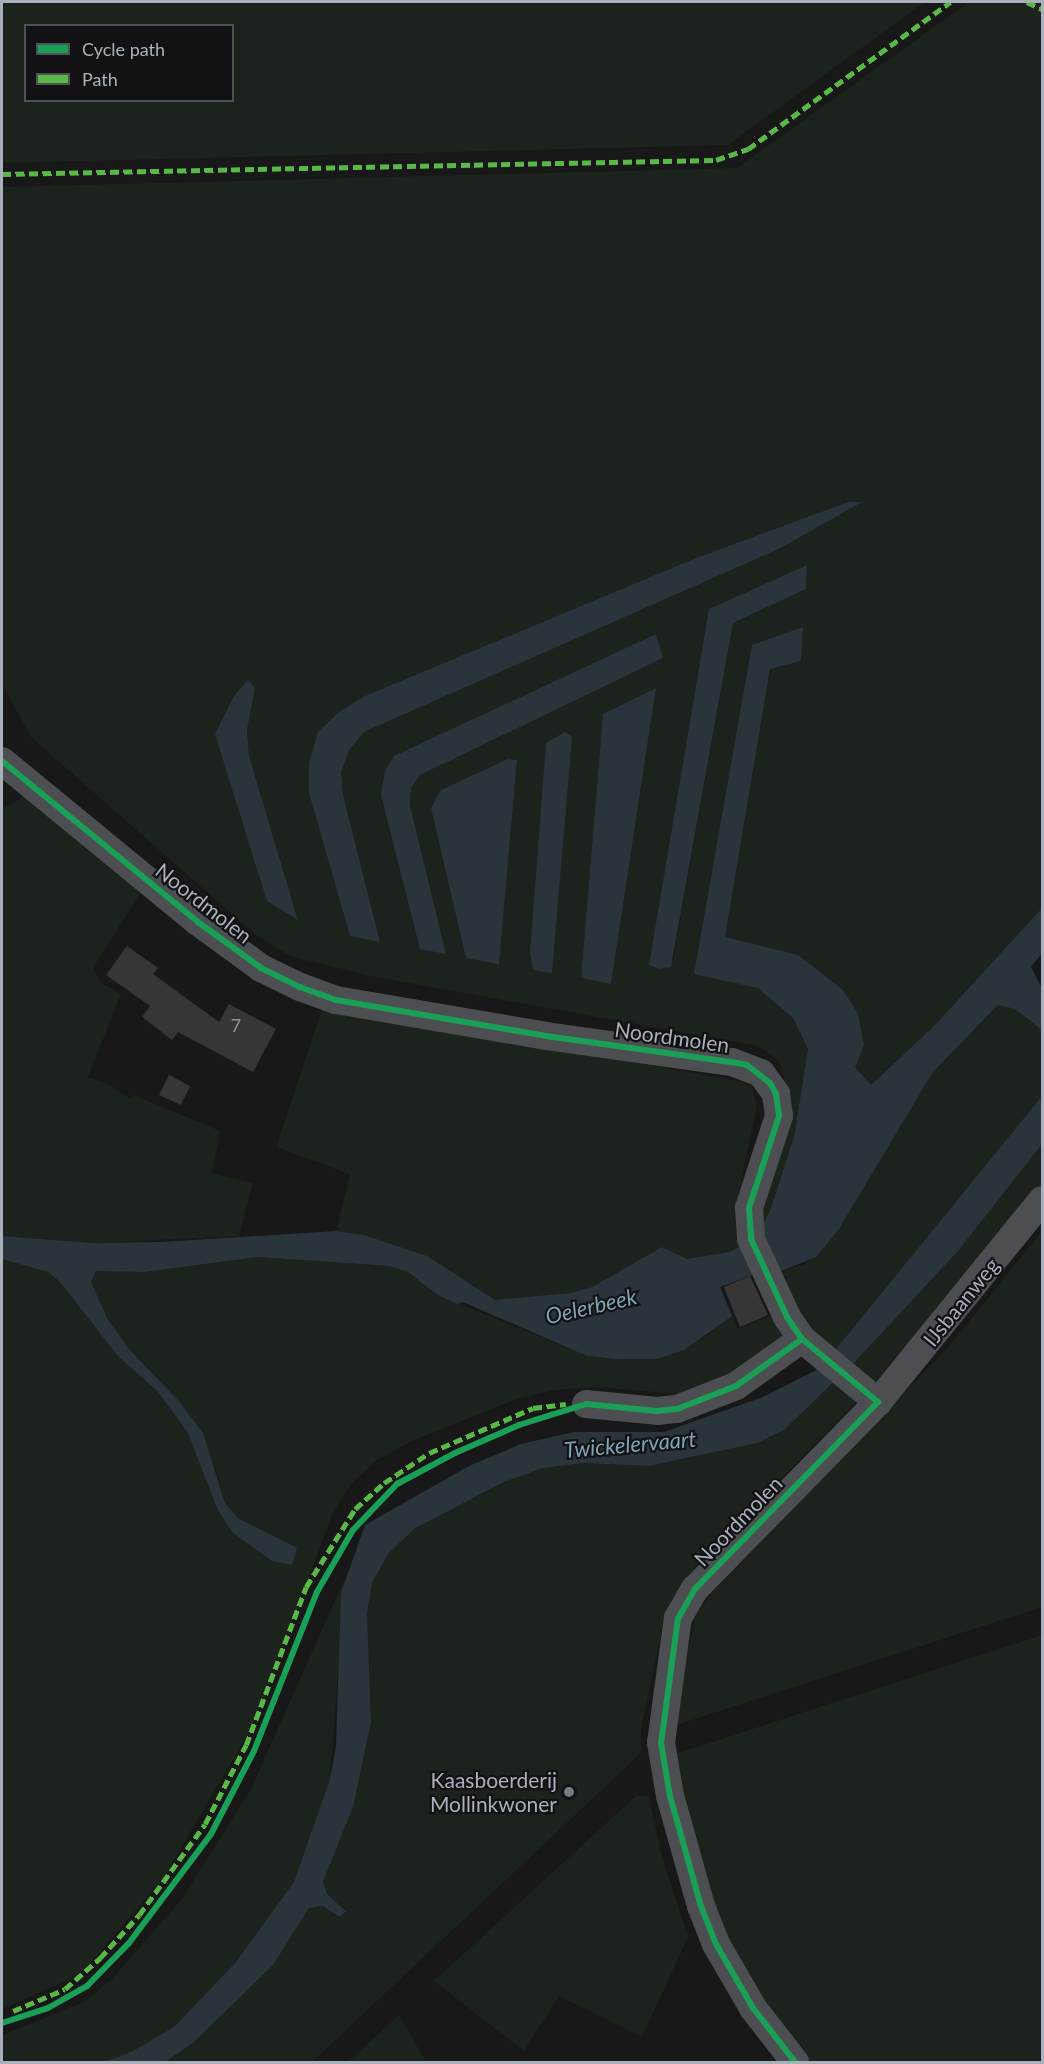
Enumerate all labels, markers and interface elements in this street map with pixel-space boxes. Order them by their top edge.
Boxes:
legend [24,24,234,102]
text: Cycle path [82,38,165,60]
text: Path [82,68,118,90]
street label: Noordmolen [151,858,257,948]
house number: 7 [231,1014,241,1036]
street label: Noordmolen [613,1016,731,1058]
street label: IJsbaanweg [918,1253,1004,1351]
water label: Oelerbeek [543,1283,639,1329]
water label: Twickelervaart [563,1425,697,1463]
street label: Noordmolen [689,1471,787,1571]
place label: Kaasboerderij Mollinkwoner [430,1767,557,1817]
marker: Kaasboerderij Mollinkwoner [562,1785,576,1799]

